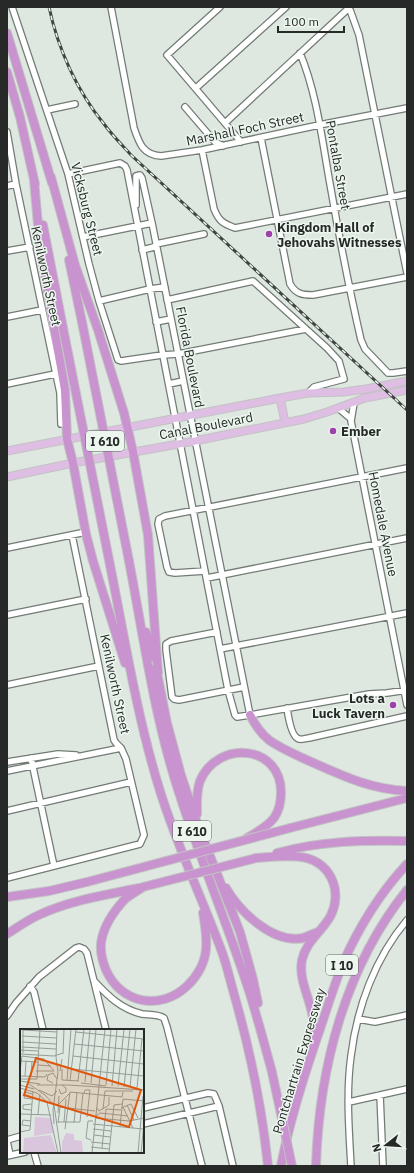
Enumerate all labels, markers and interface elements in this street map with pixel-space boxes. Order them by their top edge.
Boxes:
scale bar [278,8,344,34]
text: 100 m [284,14,319,29]
street label: Marshall Foch Street [185,108,305,150]
street label: Pontalba Street [322,119,354,211]
street label: Vicksburg Street [67,160,107,258]
place label: Kingdom Hall of Jehovahs Witnesses [277,219,402,251]
street label: Kenilworth Street [27,224,65,328]
marker: Kingdom Hall of Jehovahs Witnesses [264,229,274,239]
street label: Florida Boulevard [172,305,208,409]
street label: Canal Boulevard [158,409,254,443]
place label: Ember [341,423,381,440]
marker: Ember [328,426,338,436]
road number: I 610 [86,431,124,451]
street label: Homedale Avenue [364,470,402,578]
street label: Kenilworth Street [96,632,134,736]
place label: Lots a Luck Tavern [312,690,385,722]
marker: Lots a Luck Tavern [388,700,398,710]
road number: I 610 [173,821,211,841]
road number: I 10 [326,955,358,975]
street label: Pontchartrain Expressway [269,986,329,1136]
inset map [20,1029,144,1153]
north arrow [366,1125,406,1165]
text: N [369,1142,384,1154]

